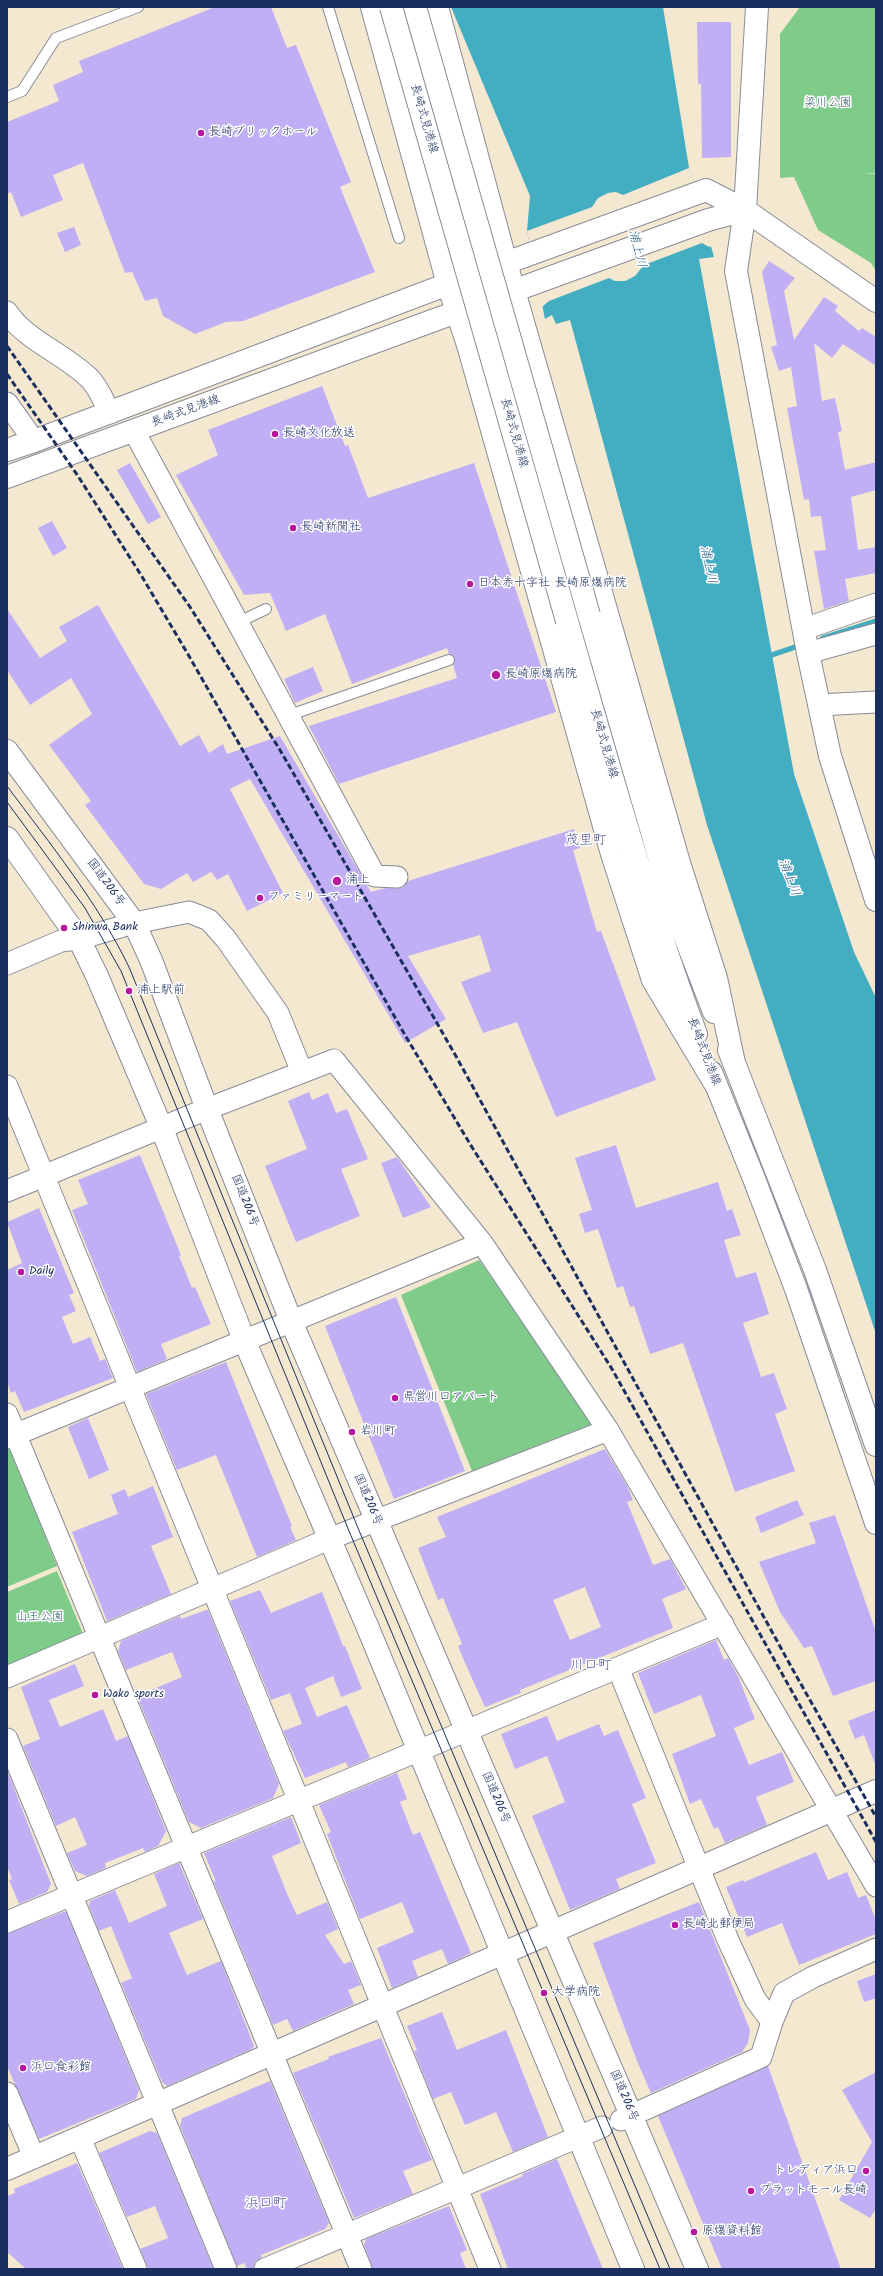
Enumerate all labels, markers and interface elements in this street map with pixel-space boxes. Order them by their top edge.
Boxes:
street label: 長崎式見港線 [406,82,440,156]
park label: 梁川公園 [804,97,852,111]
place label: 長崎ブリックホール [209,126,317,140]
marker: 長崎ブリックホール [196,128,206,138]
water label: 浦上川 [624,228,648,270]
street label: 長崎式見港線 [150,393,222,431]
street label: 長崎式見港線 [496,396,530,470]
place label: 長崎文化放送 [283,427,355,441]
marker: 長崎文化放送 [270,429,280,439]
place label: 長崎新聞社 [301,521,361,535]
marker: 長崎新聞社 [288,523,298,533]
water label: 浦上川 [695,544,719,586]
place label: 日本赤十字社 長崎原爆病院 [478,577,627,591]
marker: 日本赤十字社 長崎原爆病院 [465,579,475,589]
place label: 長崎原爆病院 [505,668,577,682]
marker: 長崎原爆病院 [490,669,502,681]
street label: 長崎式見港線 [586,707,620,781]
district label: 茂里町 [565,834,607,850]
street label: 国道206号 [83,856,127,910]
water label: 浦上川 [774,857,802,899]
place label: 浦上 [346,874,370,888]
marker: 浦上 [331,875,343,887]
place label: ファミリーマート [268,891,364,905]
marker: ファミリーマート [255,893,265,903]
place label: Shinwa Bank [72,921,138,935]
marker: Shinwa Bank [59,923,69,933]
place label: 浦上駅前 [137,984,185,998]
marker: 浦上駅前 [124,986,134,996]
street label: 長崎式見港線 [683,1016,723,1088]
street label: 国道206号 [227,1173,261,1229]
place label: Daily [29,1265,54,1279]
marker: Daily [16,1267,26,1277]
place label: 県営川口アパート [403,1391,499,1405]
marker: 県営川口アパート [390,1393,400,1403]
place label: 岩川町 [360,1425,396,1439]
marker: 岩川町 [347,1427,357,1437]
street label: 国道206号 [350,1472,384,1528]
park label: 山王公園 [16,1611,64,1625]
district label: 川口町 [570,1659,612,1675]
place label: Wako sports [103,1688,164,1702]
marker: Wako sports [90,1690,100,1700]
street label: 国道206号 [478,1770,512,1826]
place label: 長崎北郵便局 [683,1918,755,1932]
marker: 長崎北郵便局 [670,1920,680,1930]
place label: 大学病院 [552,1986,600,2000]
marker: 大学病院 [539,1988,549,1998]
place label: 浜口食彩館 [31,2061,91,2075]
marker: 浜口食彩館 [18,2063,28,2073]
street label: 国道206号 [606,2068,640,2124]
place label: トレディア浜口 [774,2164,858,2178]
marker: トレディア浜口 [861,2166,871,2176]
place label: プラットモール長崎 [759,2184,867,2198]
marker: プラットモール長崎 [746,2186,756,2196]
district label: 浜口町 [245,2197,287,2213]
place label: 原爆資料館 [702,2225,762,2239]
marker: 原爆資料館 [689,2227,699,2237]

